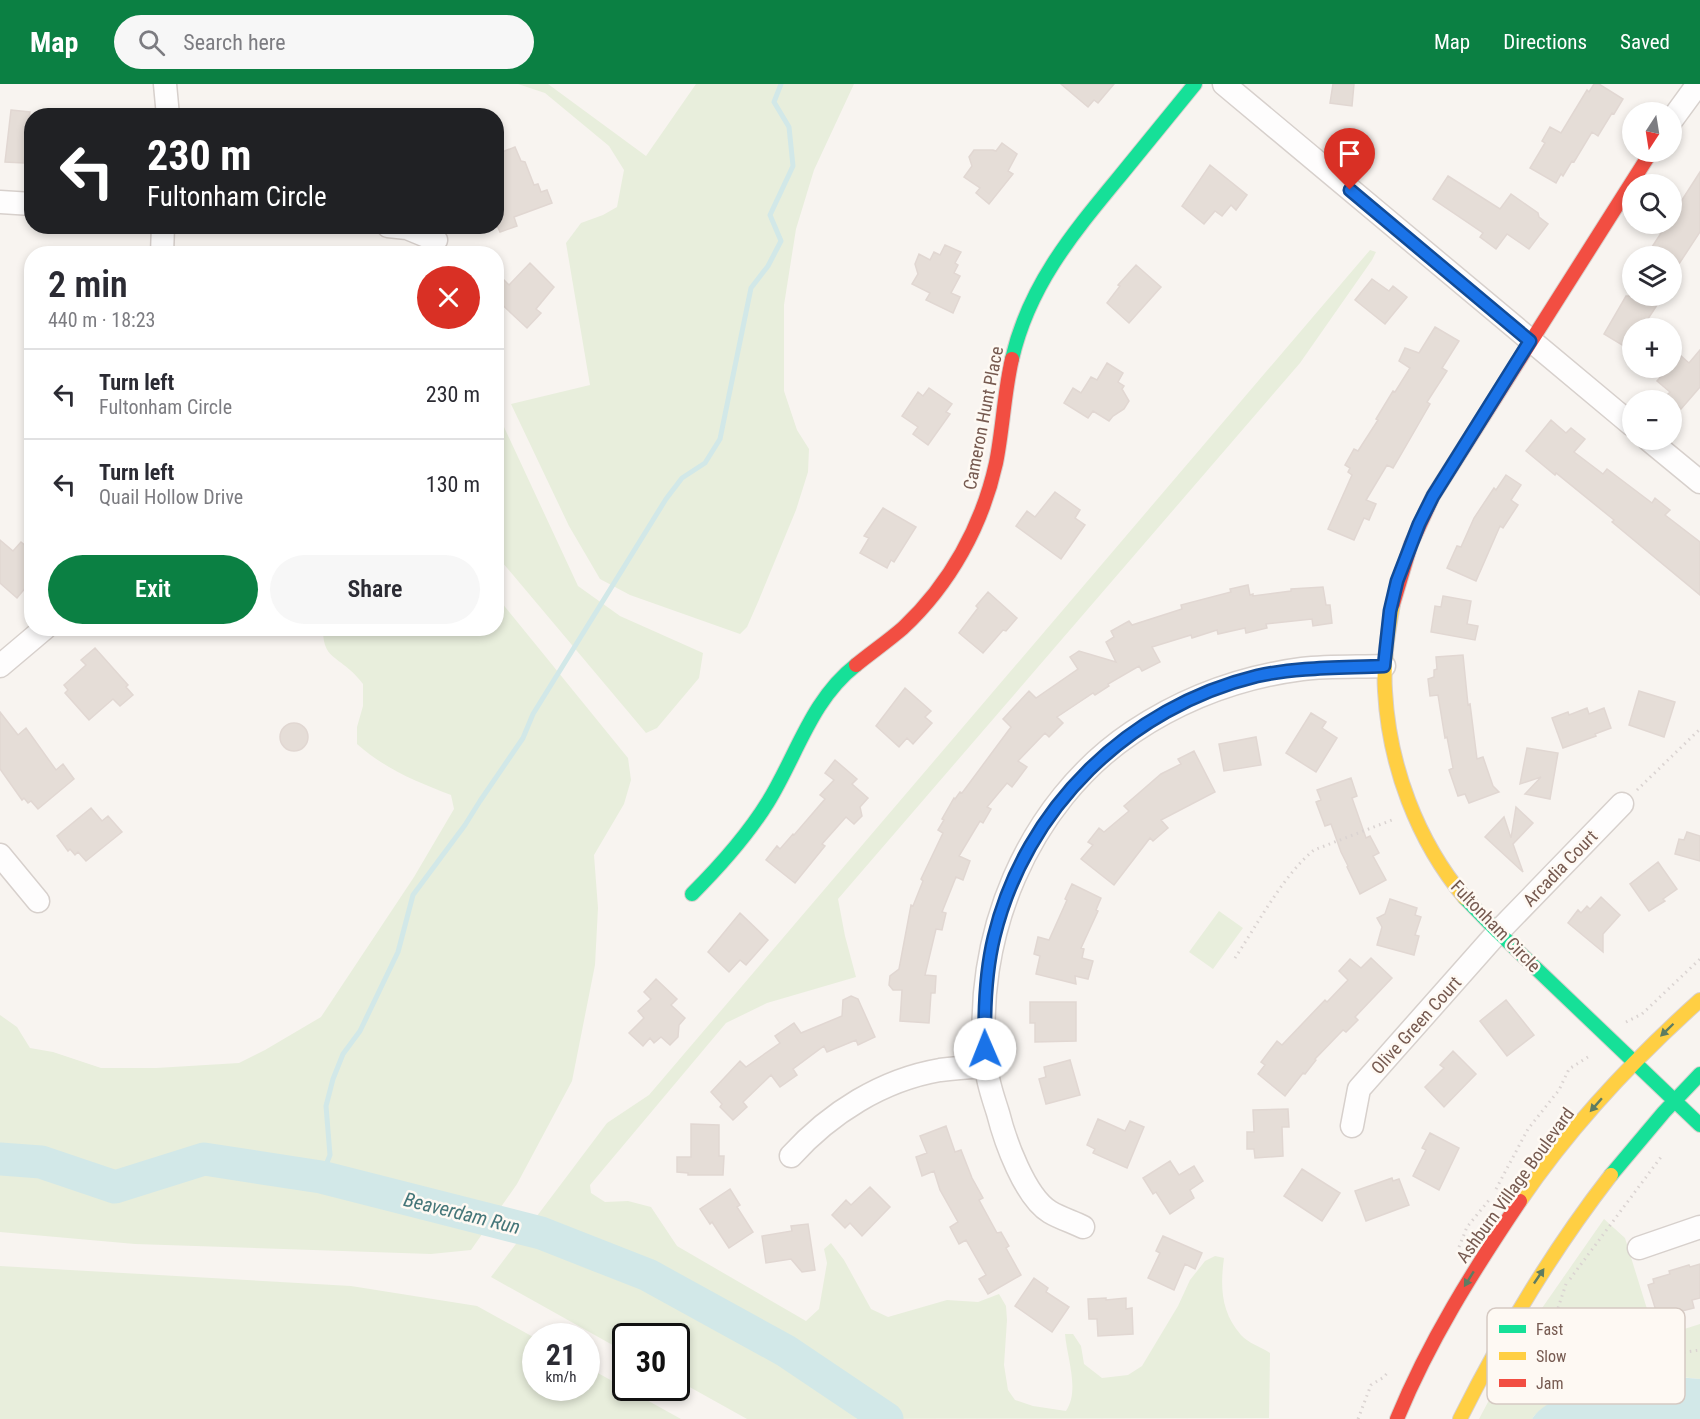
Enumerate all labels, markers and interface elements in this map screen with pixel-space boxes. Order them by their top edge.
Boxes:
search box [114,15,534,69]
text: Map [30,26,78,59]
icon: search [135,26,168,59]
text: Search here [183,30,286,55]
text: Map [1434,30,1470,54]
text: Directions [1503,30,1587,54]
text: Saved [1620,30,1670,54]
north arrow [1622,102,1682,162]
map controls [1622,102,1682,450]
pin [1324,128,1375,190]
text: 230 m [147,131,252,180]
icon: left [48,132,126,210]
icon: arrive [1333,137,1366,170]
button: search [1622,174,1682,234]
text: Fultonham Circle [147,181,327,213]
button: layers [1622,246,1682,306]
text: 2 min [48,264,128,306]
button: close [417,266,480,329]
text: 440 m · 18:23 [48,308,155,332]
button: + [1622,318,1682,378]
street label: Cameron Hunt Place [959,345,1007,491]
text: Turn left [99,370,174,395]
icon: left [48,378,81,411]
text: 230 m [426,382,480,407]
button: − [1622,390,1682,450]
text: Fultonham Circle [99,395,232,419]
text: Turn left [99,460,174,485]
icon: left [48,468,81,501]
text: 130 m [426,472,480,497]
text: Quail Hollow Drive [99,485,243,509]
button: Exit [48,555,258,624]
button: Share [270,555,480,624]
street label: Arcadia Court [1519,826,1601,910]
street label: Fultonham Circle [1447,876,1545,976]
street label: Olive Green Court [1367,972,1465,1078]
position arrow [953,1017,1017,1081]
one-way arrow [1661,1023,1675,1037]
one-way arrow [1589,1097,1602,1113]
street label: Ashburn Village Boulevard [1452,1104,1578,1266]
water label: Beaverdam Run [401,1187,523,1239]
one-way arrow [1534,1268,1545,1284]
one-way arrow [1464,1271,1475,1288]
legend [1487,1308,1685,1404]
text: Fast [1536,1320,1563,1339]
speed limit sign: 30 [612,1323,690,1401]
text: 21 [546,1337,576,1372]
text: Slow [1536,1347,1566,1366]
text: km/h [546,1368,576,1386]
text: Jam [1536,1374,1563,1393]

